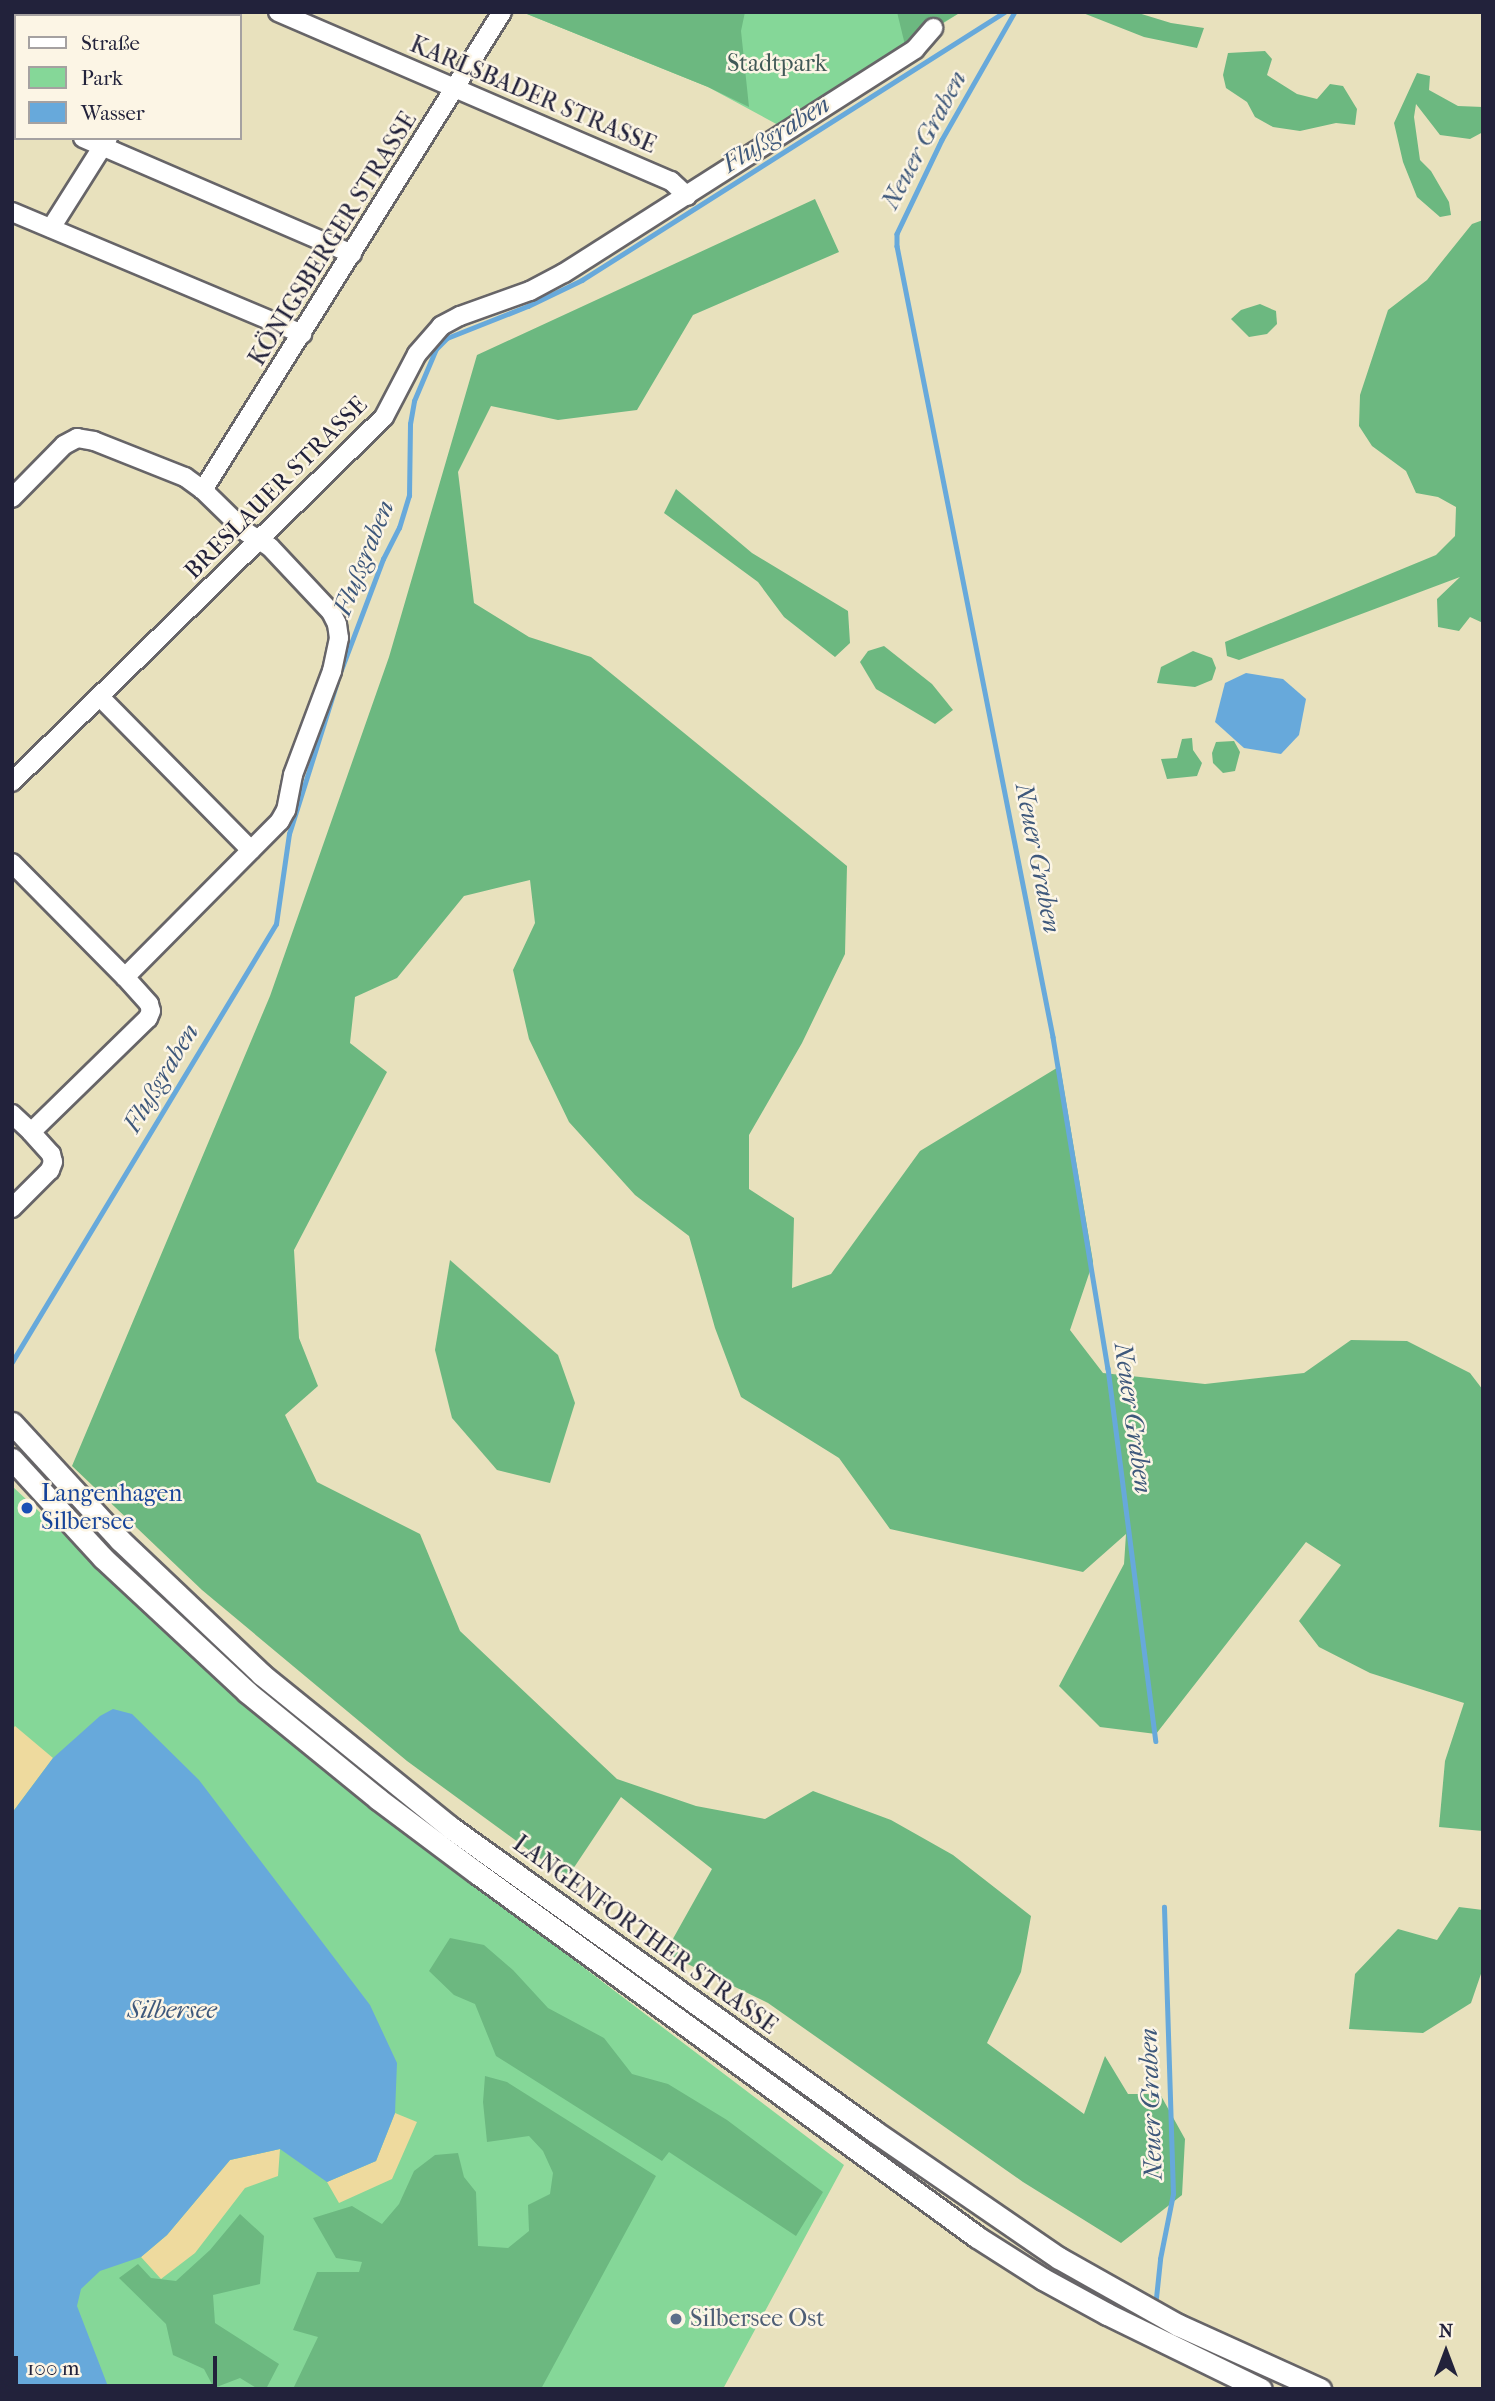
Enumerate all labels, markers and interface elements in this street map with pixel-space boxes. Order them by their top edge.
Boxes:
legend [14,14,242,140]
street label: KARLSBADER STRASSE [406,30,660,160]
text: Straße [81,31,140,55]
park label: Stadtpark [727,50,827,78]
water label: Neuer Graben [874,65,974,215]
text: Park [81,66,123,90]
water label: Flußgraben [716,89,836,179]
text: Wasser [81,101,145,125]
street label: KÖNIGSBERGER STRASSE [243,107,423,371]
street label: BRESLAUER STRASSE [179,391,373,585]
water label: Flußgraben [327,496,401,620]
water label: Neuer Graben [1008,780,1068,936]
water label: Flußgraben [116,1018,206,1138]
water label: Neuer Graben [1107,1340,1159,1496]
place label: Langenhagen Silbersee [41,1480,182,1536]
marker: Langenhagen Silbersee [19,1500,35,1516]
street label: LANGENFORTHER STRASSE [507,1829,783,2041]
water label: Silbersee [127,1994,217,2026]
water label: Neuer Graben [1133,2027,1169,2181]
place label: Silbersee Ost [690,2305,825,2333]
marker: Silbersee Ost [668,2311,684,2327]
north arrow [1411,2317,1481,2387]
text: N [1439,2320,1453,2342]
scale bar [18,2342,220,2386]
text: 100 m [27,2356,80,2380]

